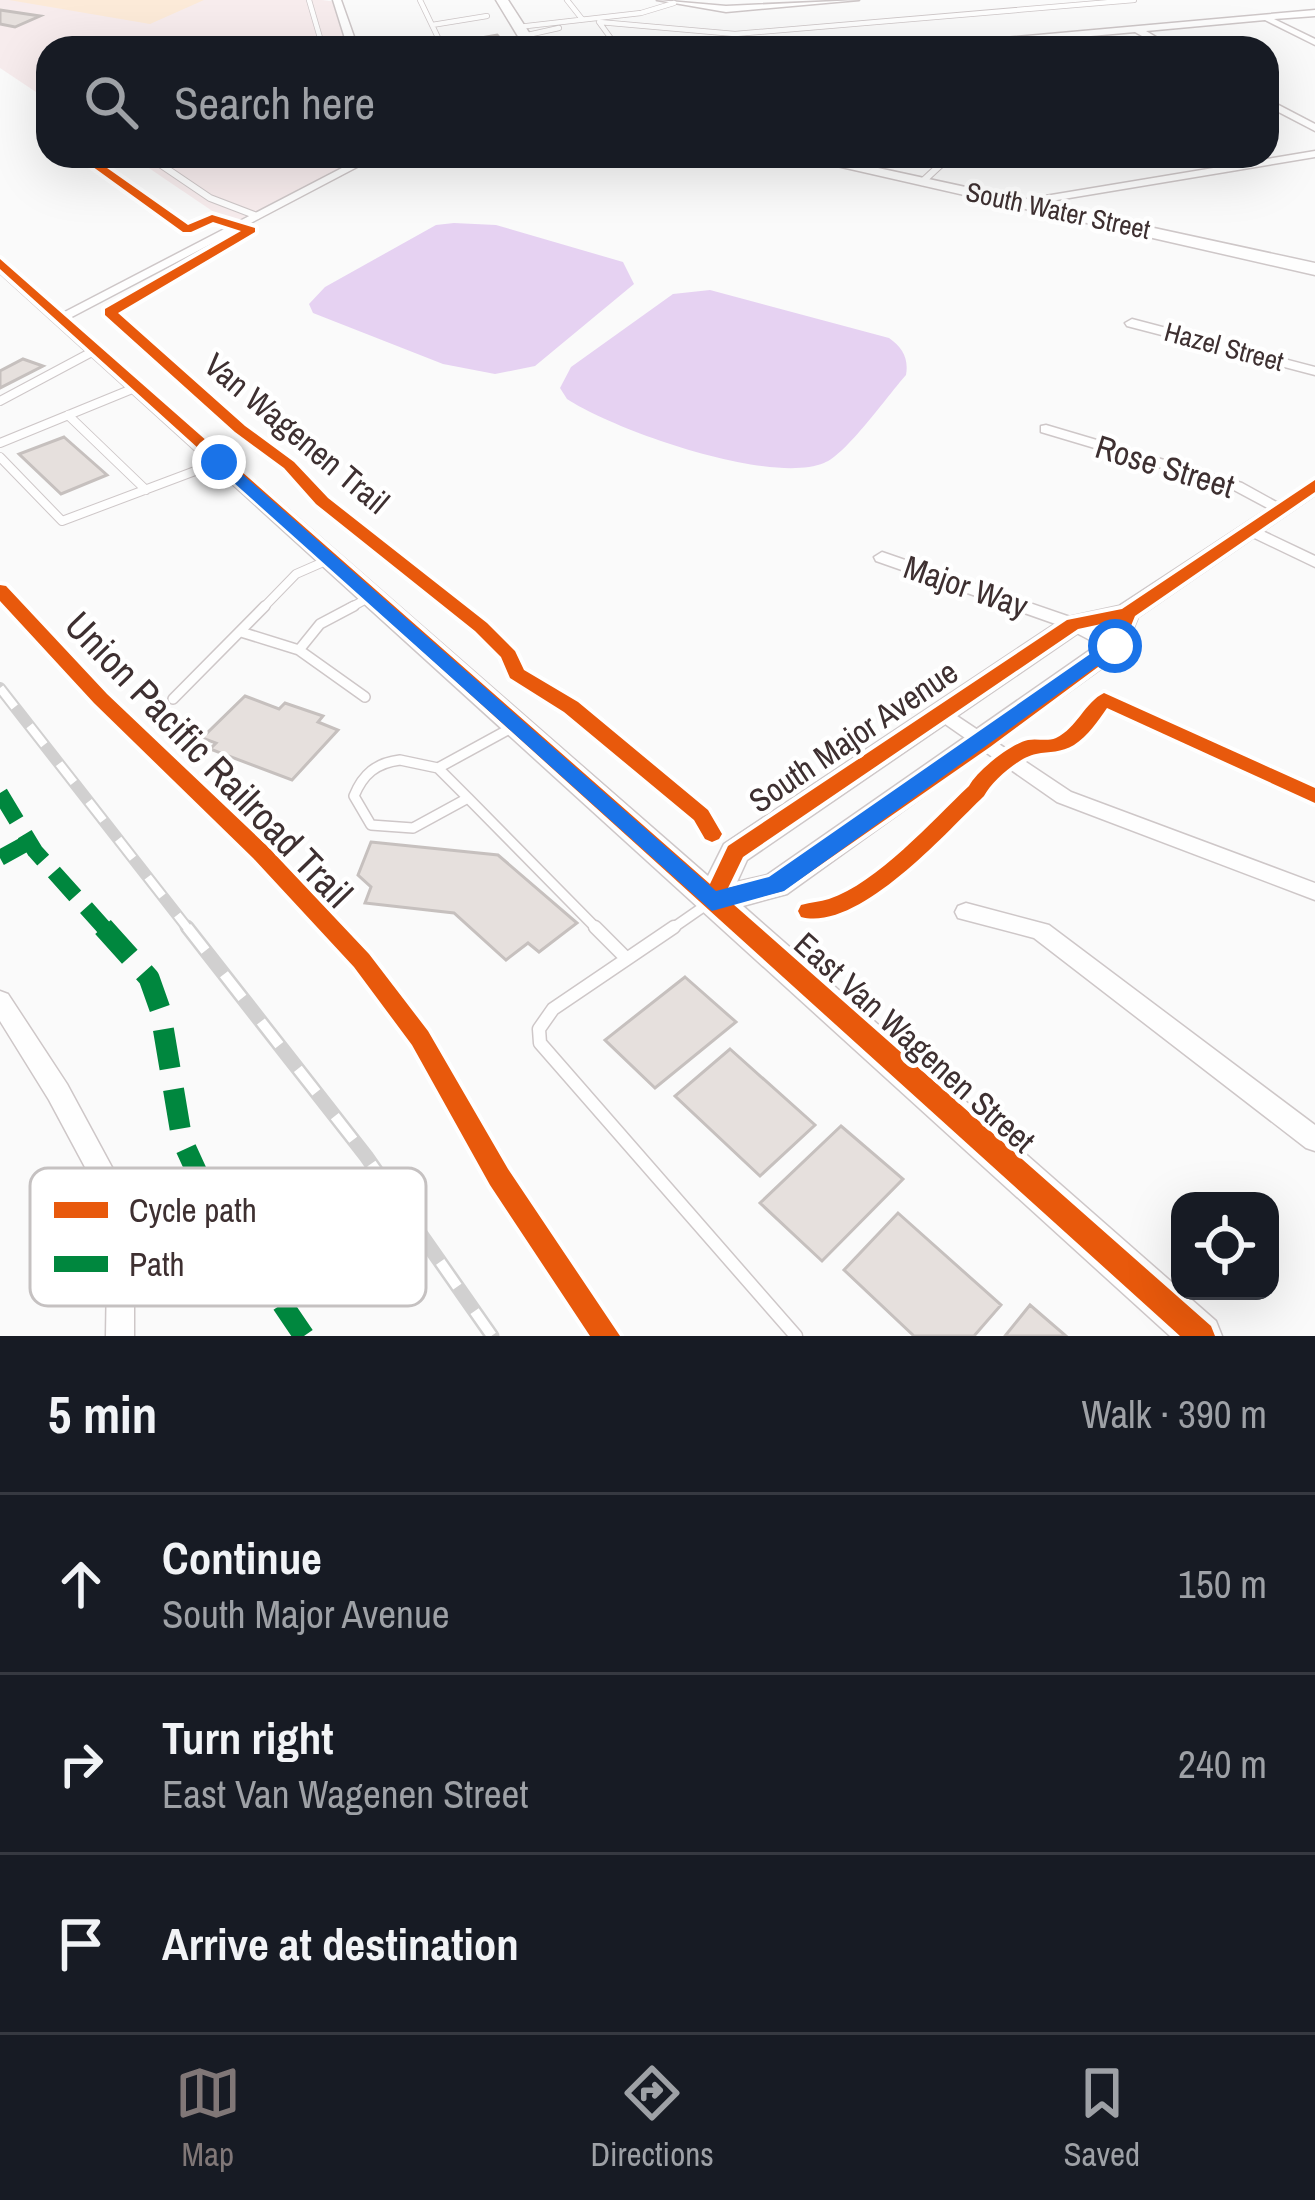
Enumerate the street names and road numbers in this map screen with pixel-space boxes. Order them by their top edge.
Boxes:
street label: South Water Street [963,173,1154,247]
street label: Hazel Street [1161,313,1288,379]
street label: Van Wagenen Trail [195,343,399,523]
street label: Rose Street [1090,424,1240,508]
street label: Major Way [898,544,1034,628]
street label: Union Pacific Railroad Trail [54,600,364,918]
street label: South Major Avenue [740,650,966,822]
street label: East Van Wagenen Street [785,922,1045,1162]

